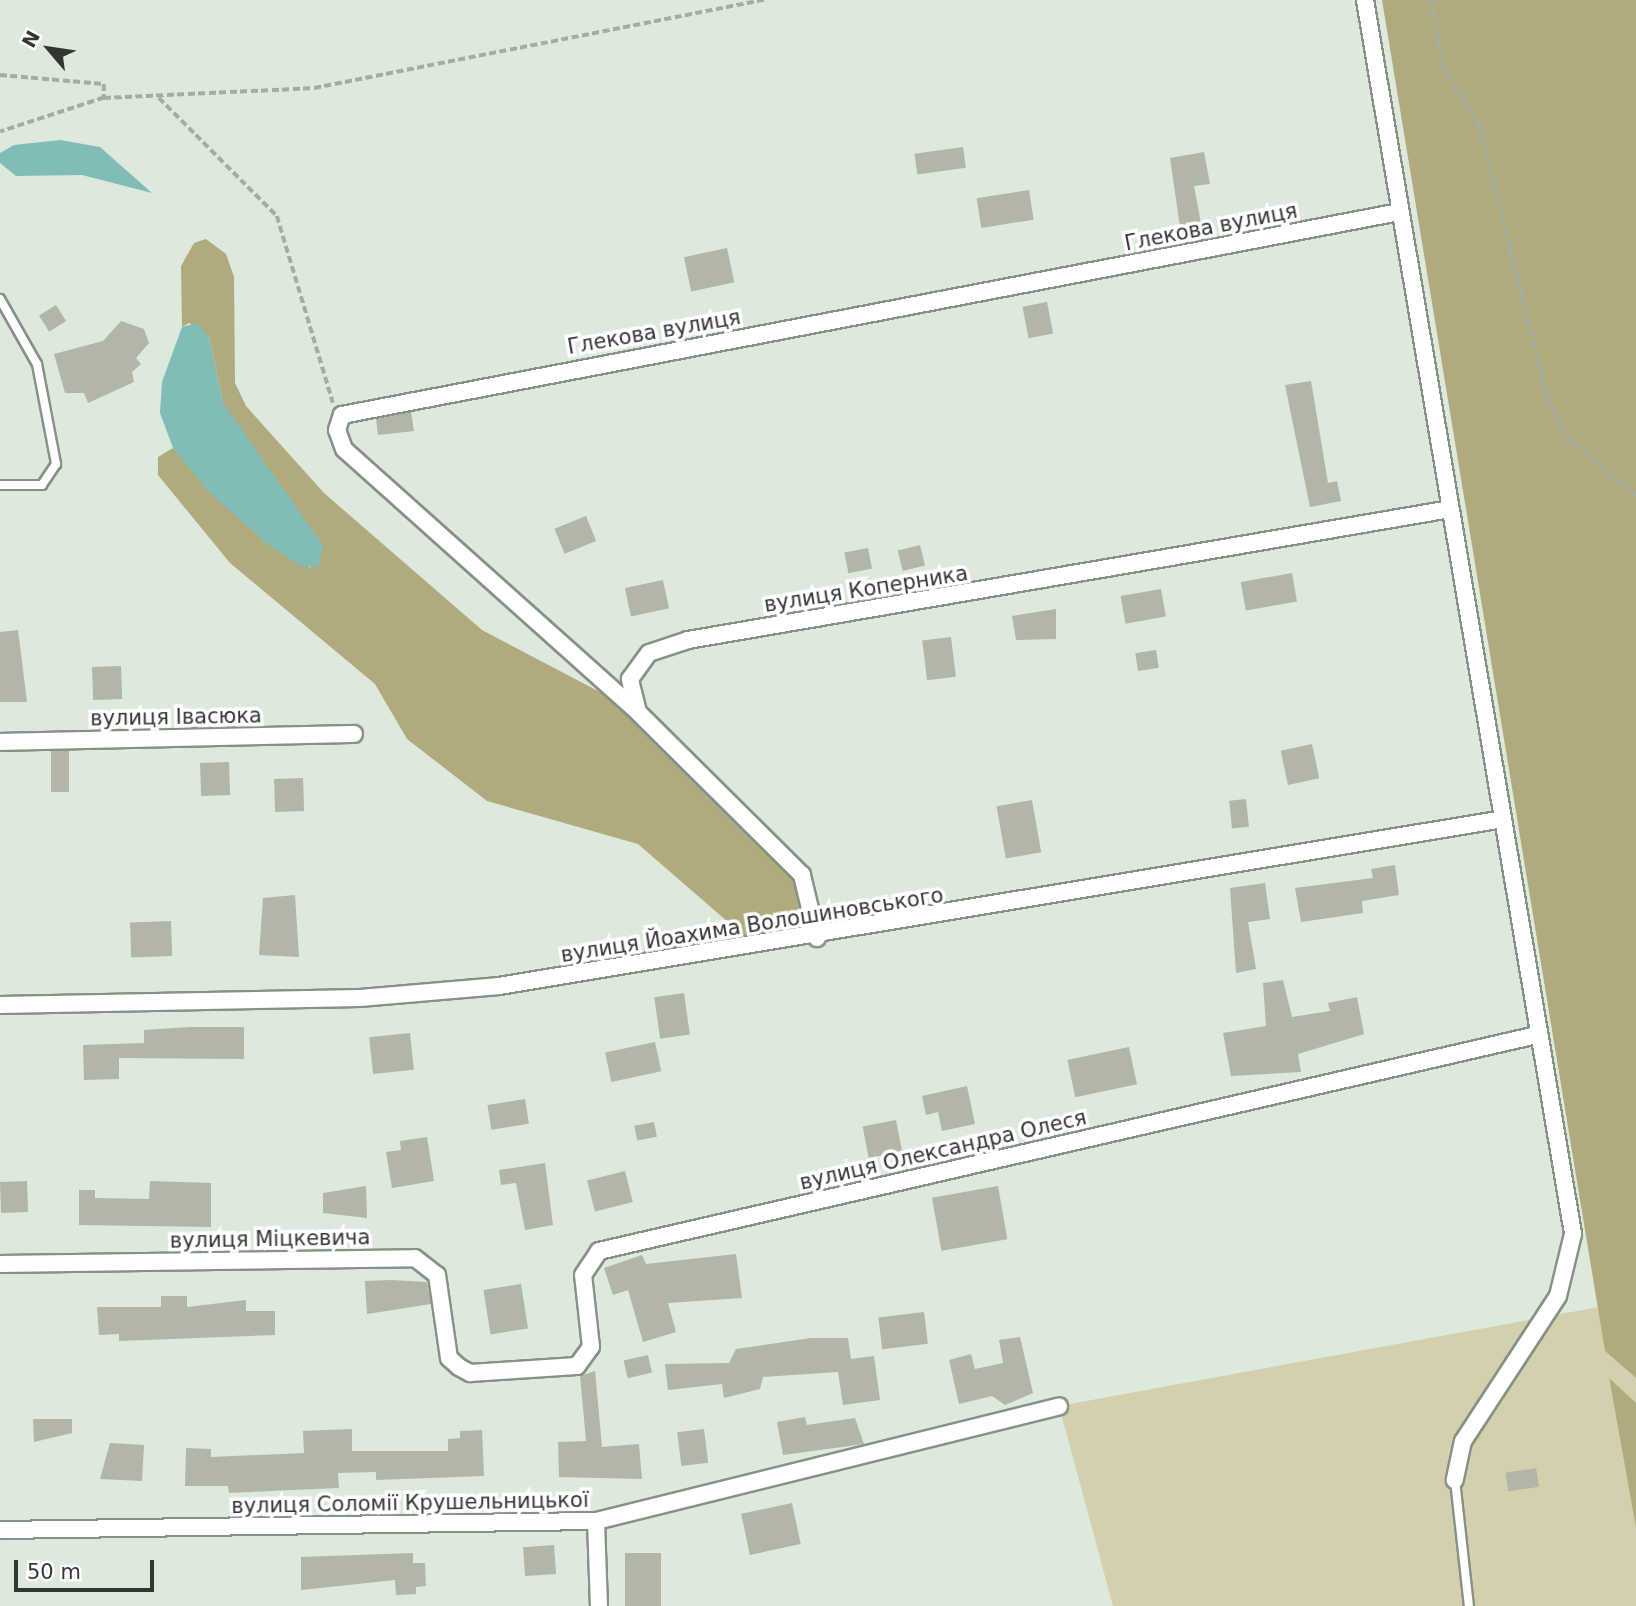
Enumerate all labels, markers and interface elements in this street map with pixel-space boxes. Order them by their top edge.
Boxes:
north arrow [14,14,84,84]
text: N [17,27,44,51]
street label: Глекова вулиця [1123,198,1299,256]
street label: Глекова вулиця [565,304,743,360]
street label: вулиця Коперника [762,560,970,618]
street label: вулиця Івасюка [90,703,262,731]
street label: вулиця Йоахима Волошиновського [559,882,945,968]
street label: вулиця Олександра Олеся [797,1105,1089,1195]
street label: вулиця Міцкевича [169,1225,371,1253]
street label: вулиця Соломії Крушельницької [231,1487,589,1519]
scale bar [18,1546,158,1590]
text: 50 m [27,1560,81,1584]

